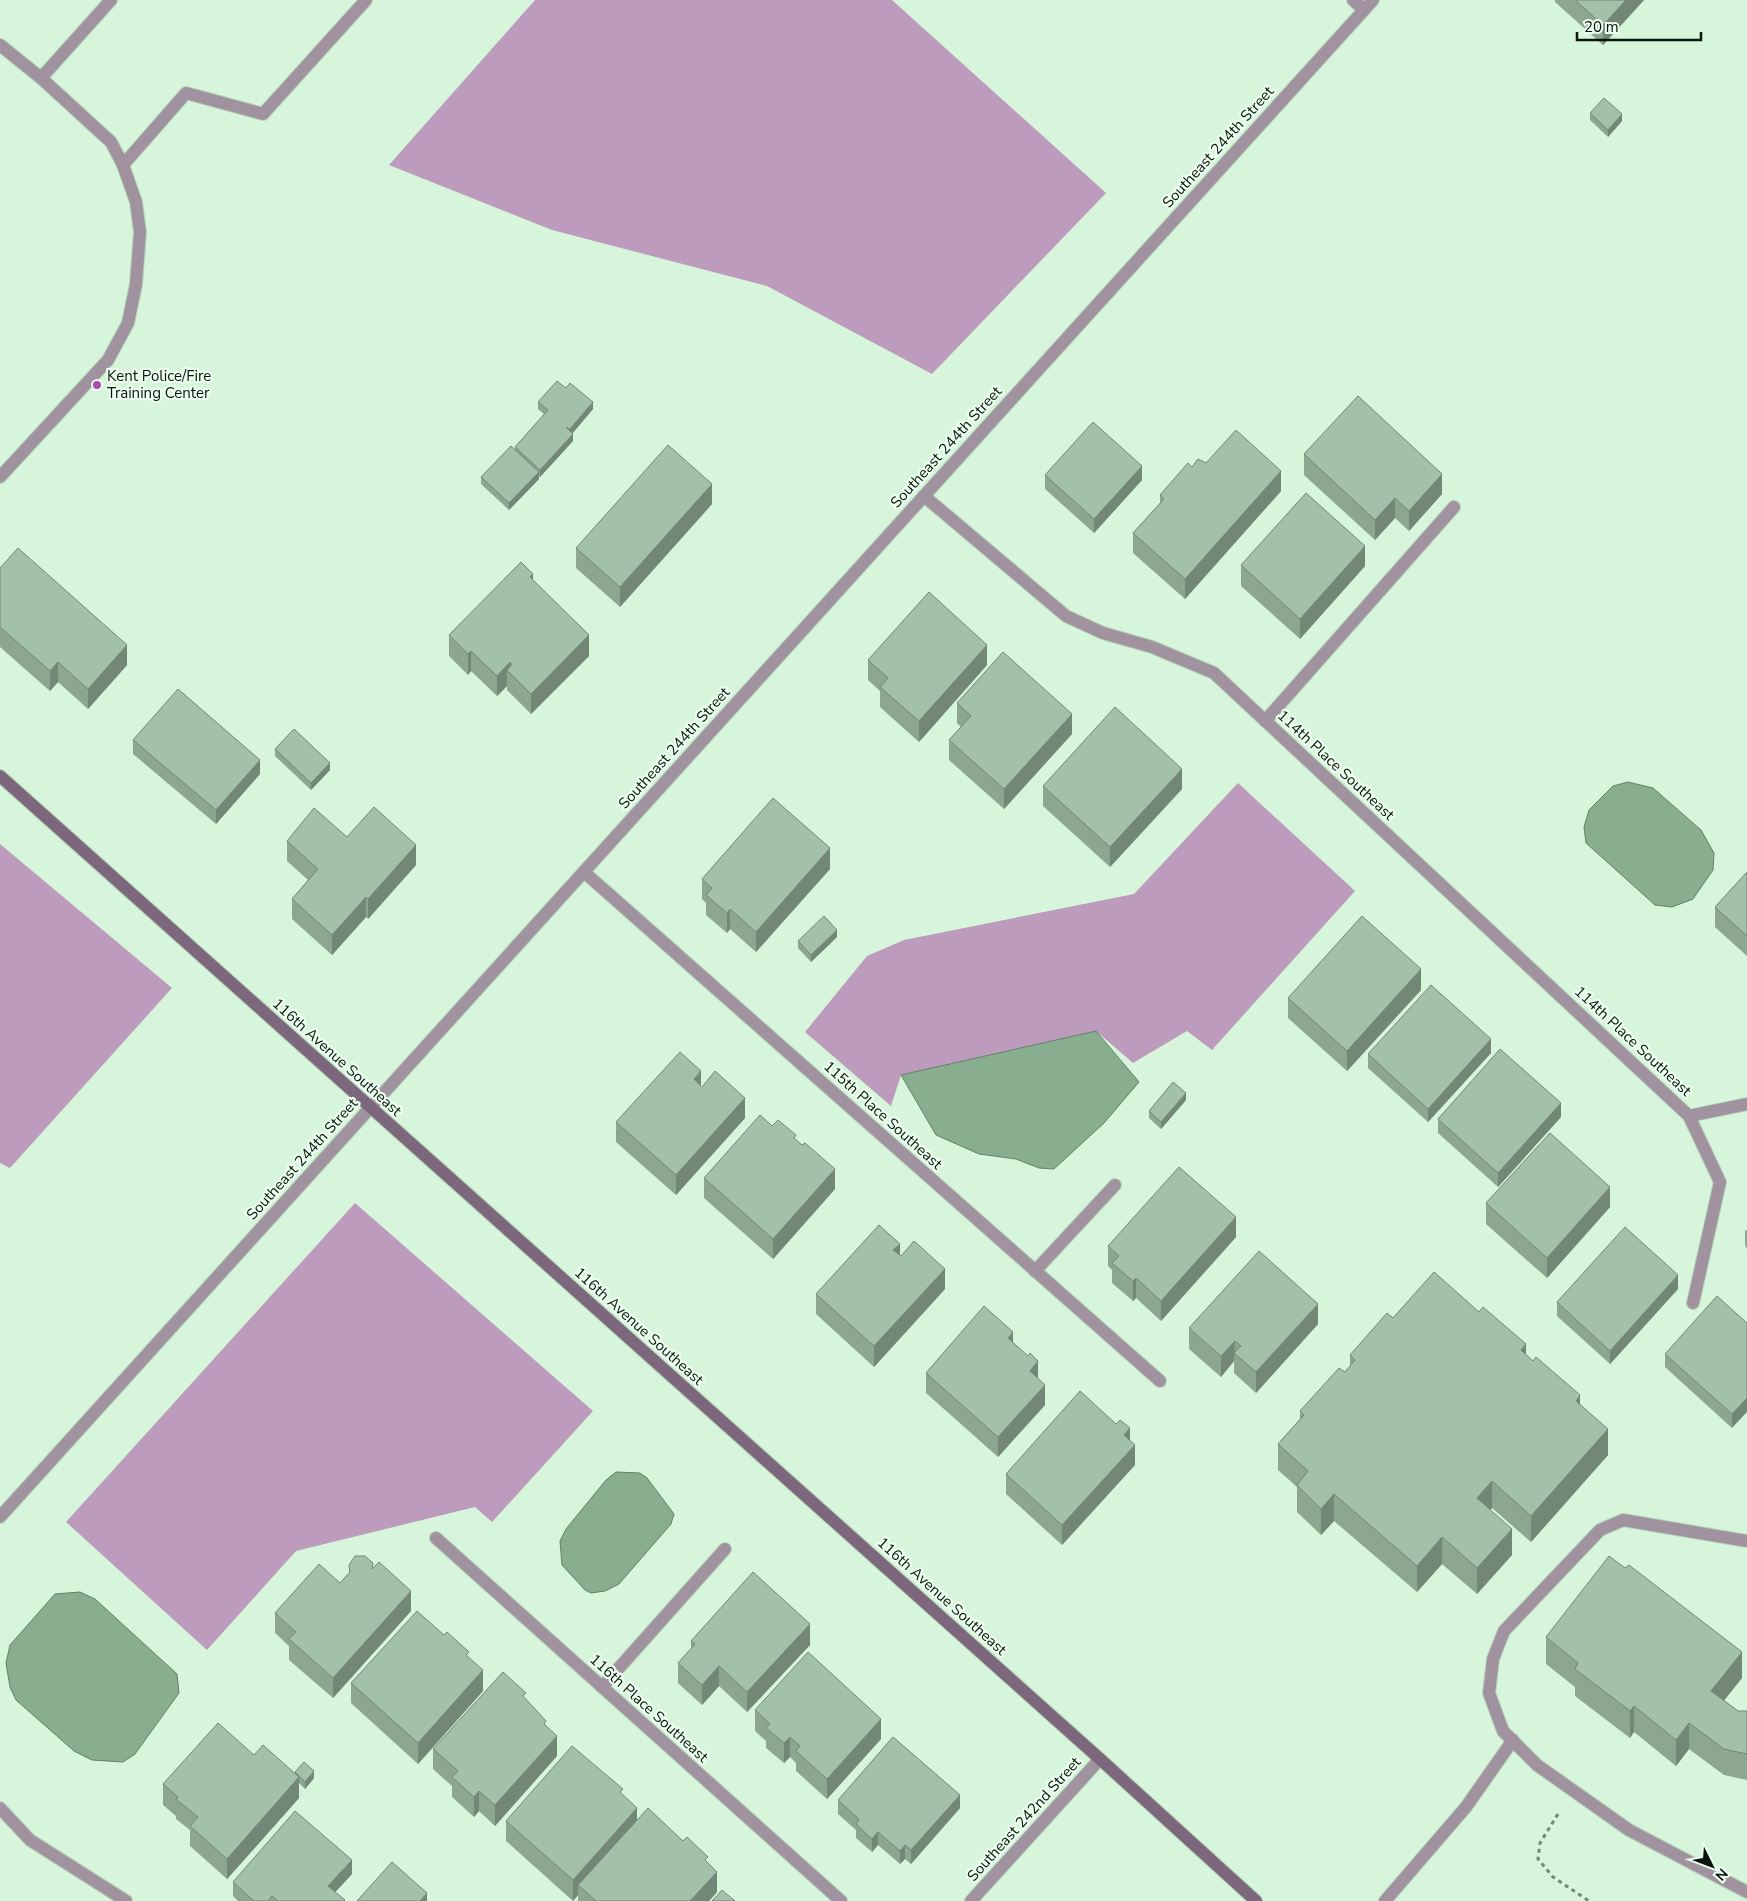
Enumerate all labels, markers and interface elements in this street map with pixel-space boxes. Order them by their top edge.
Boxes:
scale bar [1577,10,1701,42]
text: 20 m [1584,17,1619,37]
street label: Southeast 244th Street [1158,81,1279,212]
place label: Kent Police/Fire Training Center [107,366,211,403]
marker: Kent Police/Fire Training Center [91,379,103,391]
street label: Southeast 244th Street [886,381,1007,512]
street label: Southeast 244th Street [614,682,735,813]
street label: 114th Place Southeast [1273,705,1399,825]
street label: 114th Place Southeast [1570,981,1696,1101]
street label: 116th Avenue Southeast [268,993,407,1121]
street label: 115th Place Southeast [819,1056,947,1174]
street label: Southeast 244th Street [242,1093,363,1224]
street label: 116th Avenue Southeast [570,1262,709,1390]
street label: 116th Avenue Southeast [873,1532,1012,1660]
street label: 116th Place Southeast [585,1649,713,1767]
street label: Southeast 242nd Street [963,1752,1086,1886]
north arrow [1687,1841,1737,1891]
text: N [1711,1864,1732,1885]

